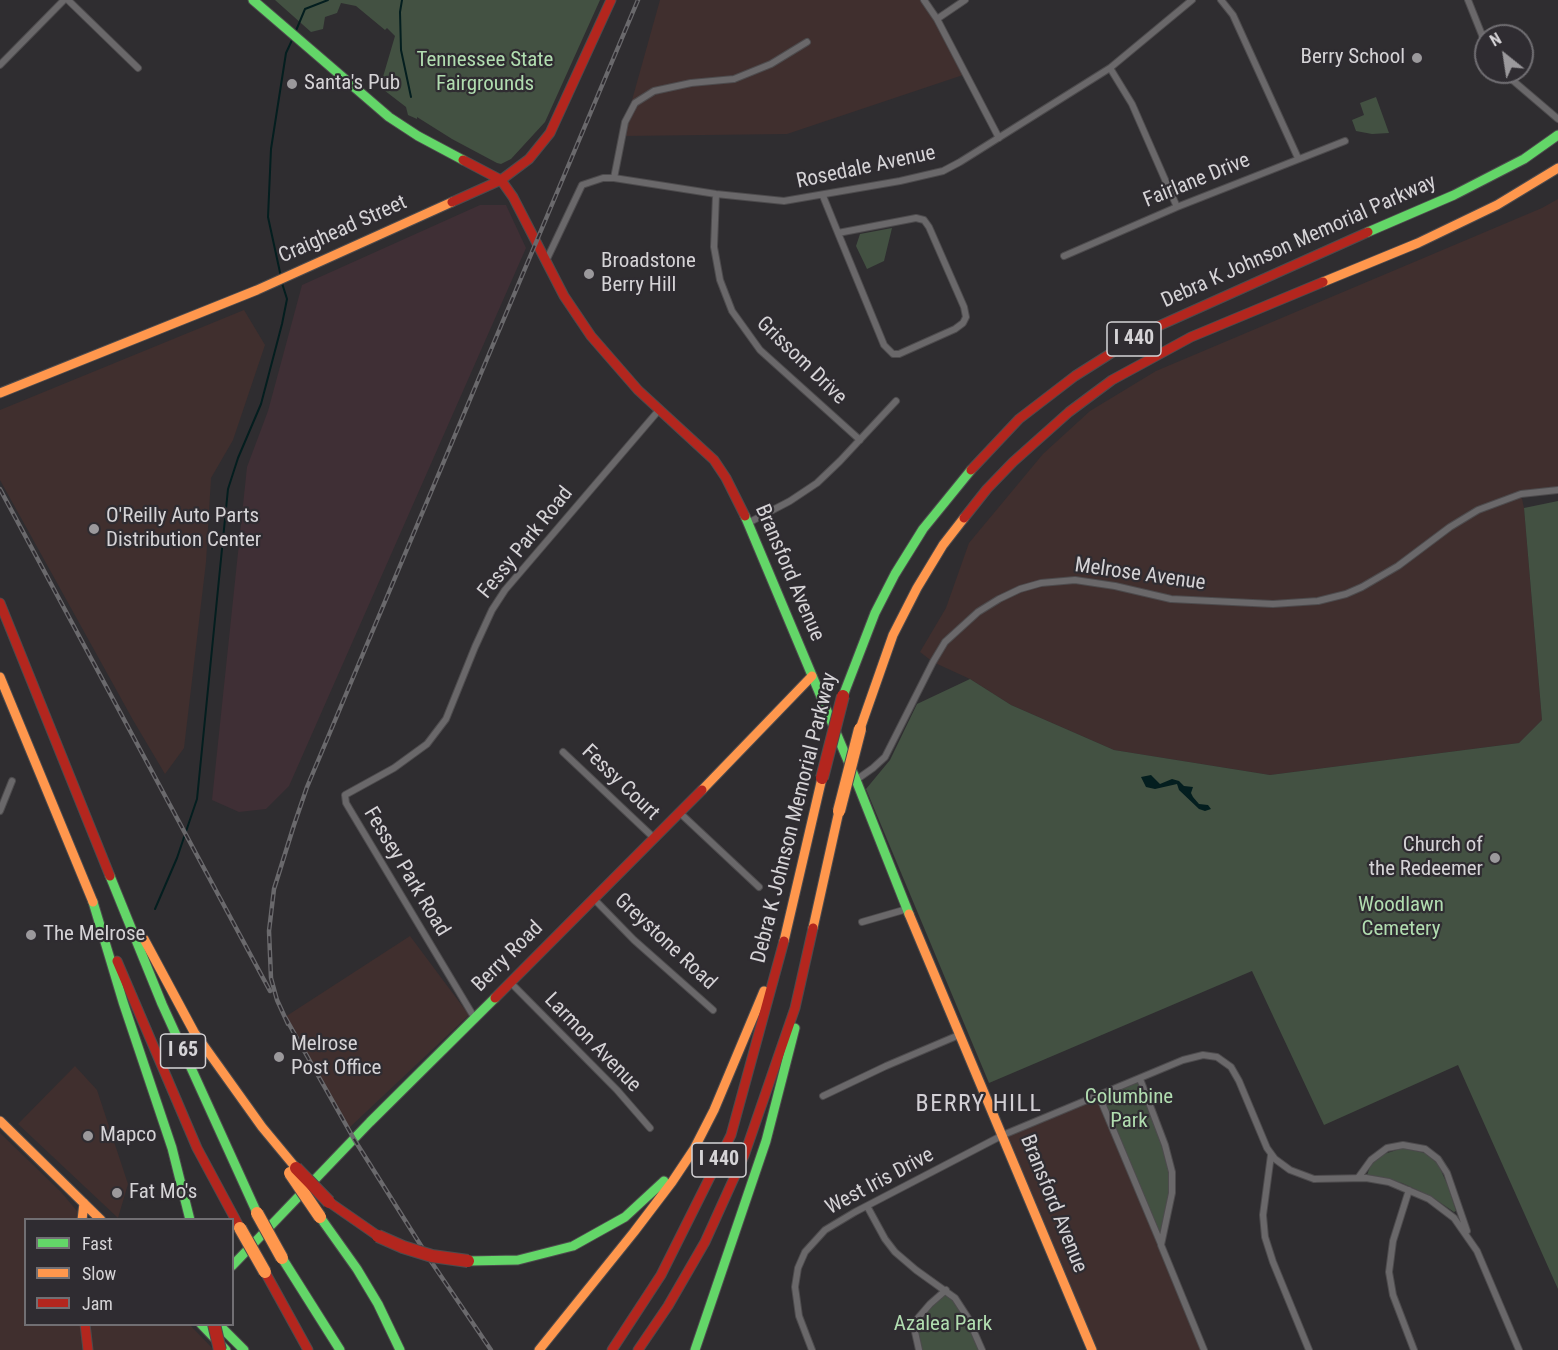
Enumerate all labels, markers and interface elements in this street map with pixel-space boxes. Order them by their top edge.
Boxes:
north arrow [1474,24,1534,84]
text: N [1487,29,1505,50]
place label: Berry School [1301,45,1405,71]
park label: Tennessee State Fairgrounds [417,48,553,98]
marker: Berry School [1410,51,1424,65]
place label: Santa's Pub [304,71,400,97]
marker: Santa's Pub [285,77,299,91]
street label: Rosedale Avenue [794,141,938,195]
street label: Fairlane Drive [1140,148,1254,214]
street label: Debra K Johnson Memorial Parkway [1158,170,1440,314]
street label: Craighead Street [275,191,411,269]
place label: Broadstone Berry Hill [601,249,696,299]
marker: Broadstone Berry Hill [582,267,596,281]
street label: Grissom Drive [751,312,851,410]
road number: I 440 [1107,322,1161,356]
street label: Fessy Park Road [473,482,579,604]
street label: Bransford Avenue [749,501,829,645]
place label: O'Reilly Auto Parts Distribution Center [106,504,261,554]
marker: O'Reilly Auto Parts Distribution Center [87,522,101,536]
street label: Melrose Avenue [1073,553,1207,597]
street label: Debra K Johnson Memorial Parkway [747,670,843,966]
street label: Fessy Court [576,740,664,826]
street label: Fessey Park Road [357,803,455,941]
place label: Church of the Redeemer [1369,833,1483,883]
marker: Church of the Redeemer [1488,851,1502,865]
street label: Greystone Road [609,888,721,996]
park label: Woodlawn Cemetery [1358,893,1444,943]
street label: Berry Road [467,916,549,998]
place label: The Melrose [43,922,145,948]
marker: The Melrose [24,928,38,942]
street label: Larmon Avenue [538,988,646,1098]
place label: Melrose Post Office [291,1032,381,1082]
road number: I 65 [160,1034,206,1068]
marker: Melrose Post Office [272,1050,286,1064]
park label: Columbine Park [1085,1085,1173,1135]
district label: BERRY HILL [916,1091,1042,1119]
place label: Mapco [100,1123,157,1149]
marker: Mapco [81,1129,95,1143]
street label: Bransford Avenue [1014,1131,1092,1277]
road number: I 440 [692,1143,746,1177]
street label: West Iris Drive [822,1143,938,1221]
place label: Fat Mo's [129,1180,197,1206]
marker: Fat Mo's [110,1186,124,1200]
legend [24,1218,234,1326]
text: Fast [82,1233,113,1254]
text: Slow [82,1263,116,1284]
text: Jam [82,1293,113,1314]
park label: Azalea Park [894,1312,992,1338]

